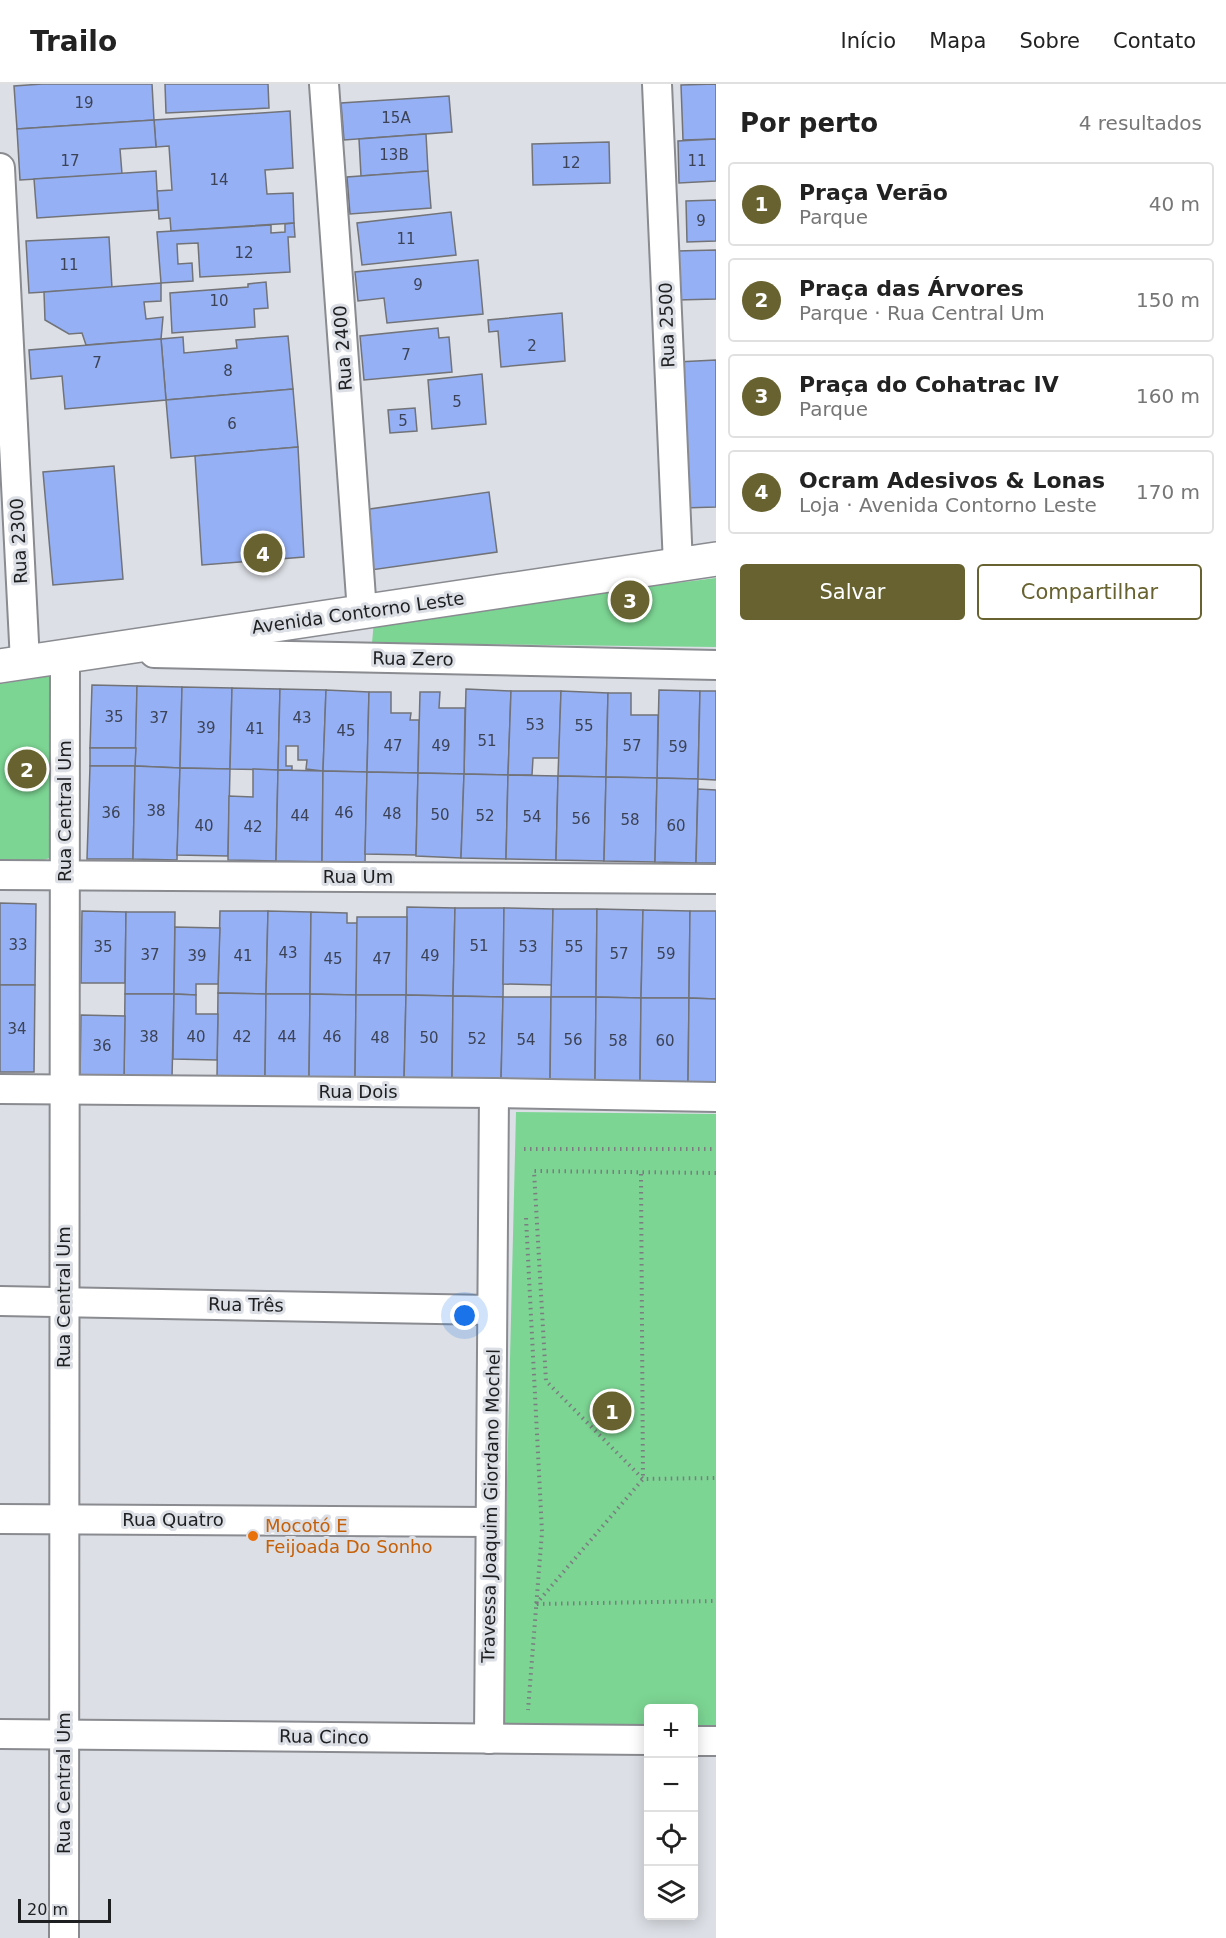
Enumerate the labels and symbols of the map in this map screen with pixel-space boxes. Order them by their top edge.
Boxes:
house number: 19 [74,94,94,112]
house number: 15A [381,109,411,127]
house number: 13B [379,146,409,164]
house number: 17 [60,152,80,170]
house number: 11 [687,152,707,170]
house number: 12 [561,154,581,172]
house number: 14 [209,171,229,189]
house number: 9 [696,212,706,230]
house number: 11 [396,230,416,248]
house number: 12 [234,244,254,262]
house number: 11 [59,256,79,274]
house number: 9 [413,276,423,294]
street label: Rua 2500 [655,282,678,368]
house number: 10 [209,292,229,310]
street label: Rua 2400 [329,305,356,391]
house number: 2 [527,337,537,355]
house number: 7 [401,346,411,364]
house number: 7 [92,354,102,372]
house number: 8 [223,362,233,380]
house number: 5 [452,393,462,411]
house number: 5 [398,412,408,430]
house number: 6 [227,415,237,433]
street label: Rua 2300 [6,498,31,584]
pin: 4 [244,530,282,576]
pin: 3 [610,578,650,622]
street label: Avenida Contorno Leste [250,587,465,638]
street label: Rua Zero [372,647,454,670]
house number: 35 [104,708,124,726]
house number: 37 [149,709,169,727]
house number: 43 [292,709,312,727]
house number: 53 [525,716,545,734]
house number: 55 [574,717,594,735]
house number: 39 [196,719,216,737]
house number: 41 [245,720,265,738]
house number: 45 [336,722,356,740]
house number: 51 [477,732,497,750]
house number: 47 [383,737,403,755]
house number: 49 [431,737,451,755]
house number: 57 [622,737,642,755]
house number: 59 [668,738,688,756]
street label: Rua Central Um [54,740,75,882]
pin: 2 [8,746,46,792]
house number: 38 [146,802,166,820]
house number: 36 [101,804,121,822]
house number: 46 [334,804,354,822]
house number: 48 [382,805,402,823]
house number: 50 [430,806,450,824]
house number: 44 [290,807,310,825]
house number: 52 [475,807,495,825]
house number: 54 [522,808,542,826]
house number: 56 [571,810,591,828]
house number: 58 [620,811,640,829]
house number: 40 [194,817,214,835]
house number: 60 [666,817,686,835]
house number: 42 [243,818,263,836]
street label: Rua Um [323,866,393,887]
house number: 33 [8,936,28,954]
house number: 51 [469,937,489,955]
house number: 35 [93,938,113,956]
house number: 53 [518,938,538,956]
house number: 55 [564,938,584,956]
house number: 43 [278,944,298,962]
house number: 57 [609,945,629,963]
house number: 59 [656,945,676,963]
house number: 37 [140,946,160,964]
house number: 39 [187,947,207,965]
house number: 41 [233,947,253,965]
house number: 49 [420,947,440,965]
house number: 45 [323,950,343,968]
house number: 47 [372,950,392,968]
house number: 34 [7,1020,27,1038]
house number: 38 [139,1028,159,1046]
house number: 40 [186,1028,206,1046]
house number: 42 [232,1028,252,1046]
house number: 44 [277,1028,297,1046]
house number: 46 [322,1028,342,1046]
house number: 48 [370,1029,390,1047]
house number: 50 [419,1029,439,1047]
house number: 52 [467,1030,487,1048]
house number: 54 [516,1031,536,1049]
house number: 56 [563,1031,583,1049]
house number: 58 [608,1032,628,1050]
house number: 60 [655,1032,675,1050]
house number: 36 [92,1037,112,1055]
street label: Rua Dois [318,1081,398,1102]
street label: Rua Central Um [53,1226,74,1368]
street label: Rua Três [208,1293,284,1316]
your location [450,1301,479,1330]
street label: Travessa Joaquim Giordano Mochel [477,1349,504,1664]
pin: 1 [592,1388,632,1434]
street label: Rua Quatro [122,1509,224,1530]
place label: Mocotó E Feijoada Do Sonho [265,1515,433,1557]
marker: Mocotó E Feijoada Do Sonho [246,1529,260,1543]
street label: Rua Central Um [53,1712,74,1854]
street label: Rua Cinco [279,1725,369,1748]
scale bar [18,1896,111,1924]

